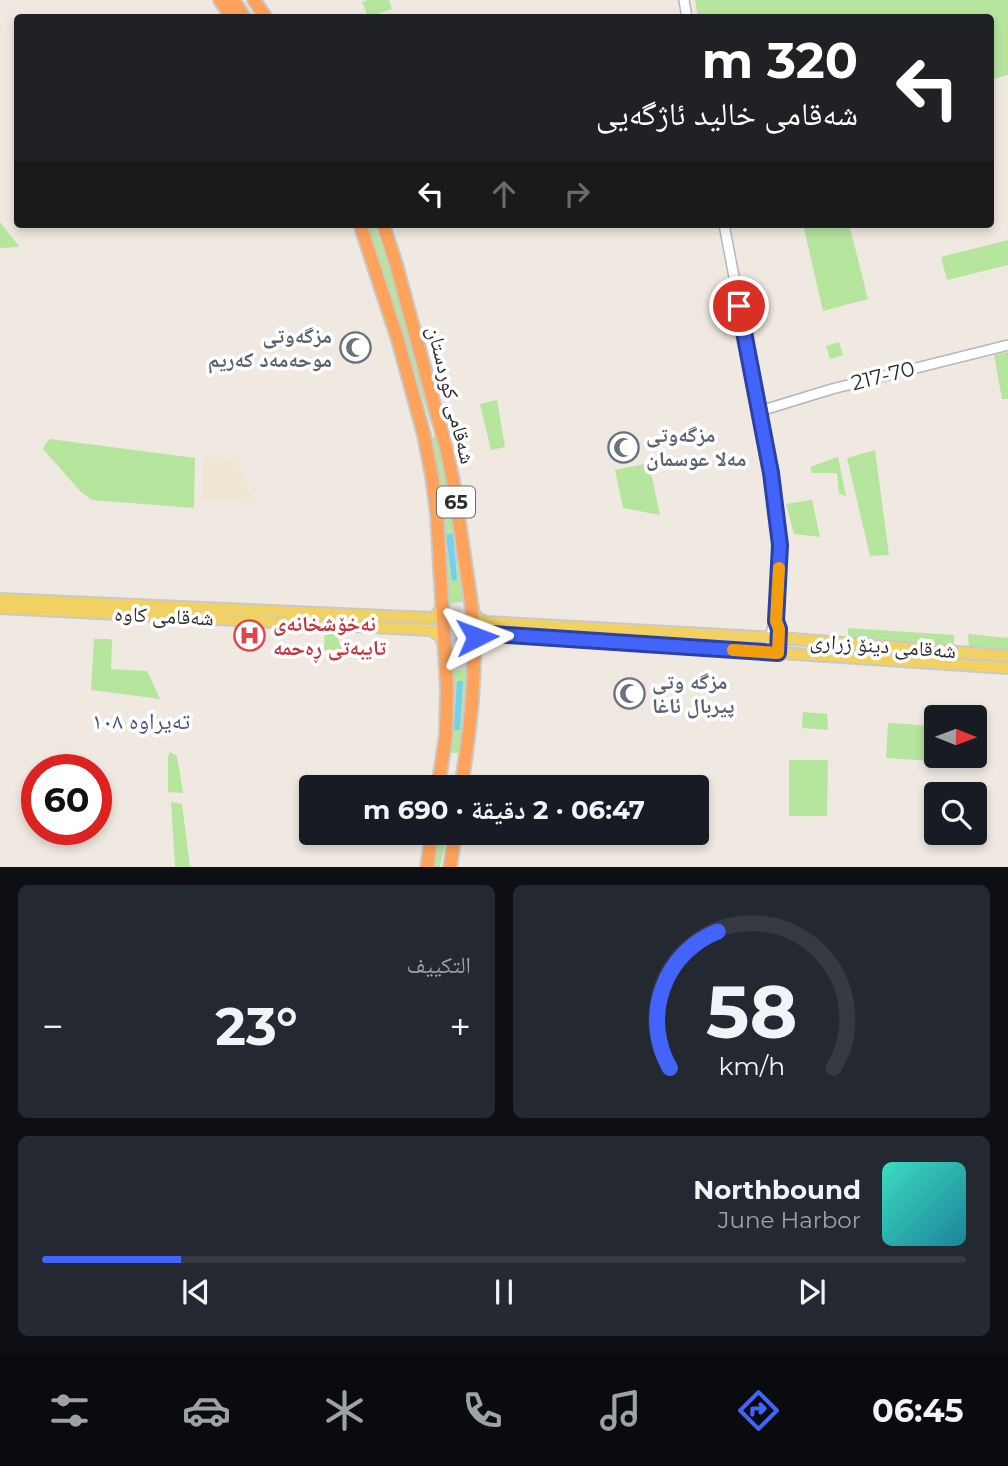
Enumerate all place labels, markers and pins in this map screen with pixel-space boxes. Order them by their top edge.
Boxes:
pin [709,276,769,336]
place label: مزگەوتی موحەمەد کەریم [208,323,332,374]
mosque icon: مزگەوتی موحەمەد کەریم [338,331,372,365]
place label: مزگەوتی مەلا عوسمان [646,422,746,471]
mosque icon: مزگەوتی مەلا عوسمان [606,430,640,464]
place label: نەخۆشخانەی تایبەتی ڕەحمە [273,611,386,664]
hospital icon: نەخۆشخانەی تایبەتی ڕەحمە [233,619,267,653]
place label: مزگه وتى پيربال ئاغا [652,669,734,719]
mosque icon: مزگه وتى پيربال ئاغا [612,677,646,711]

